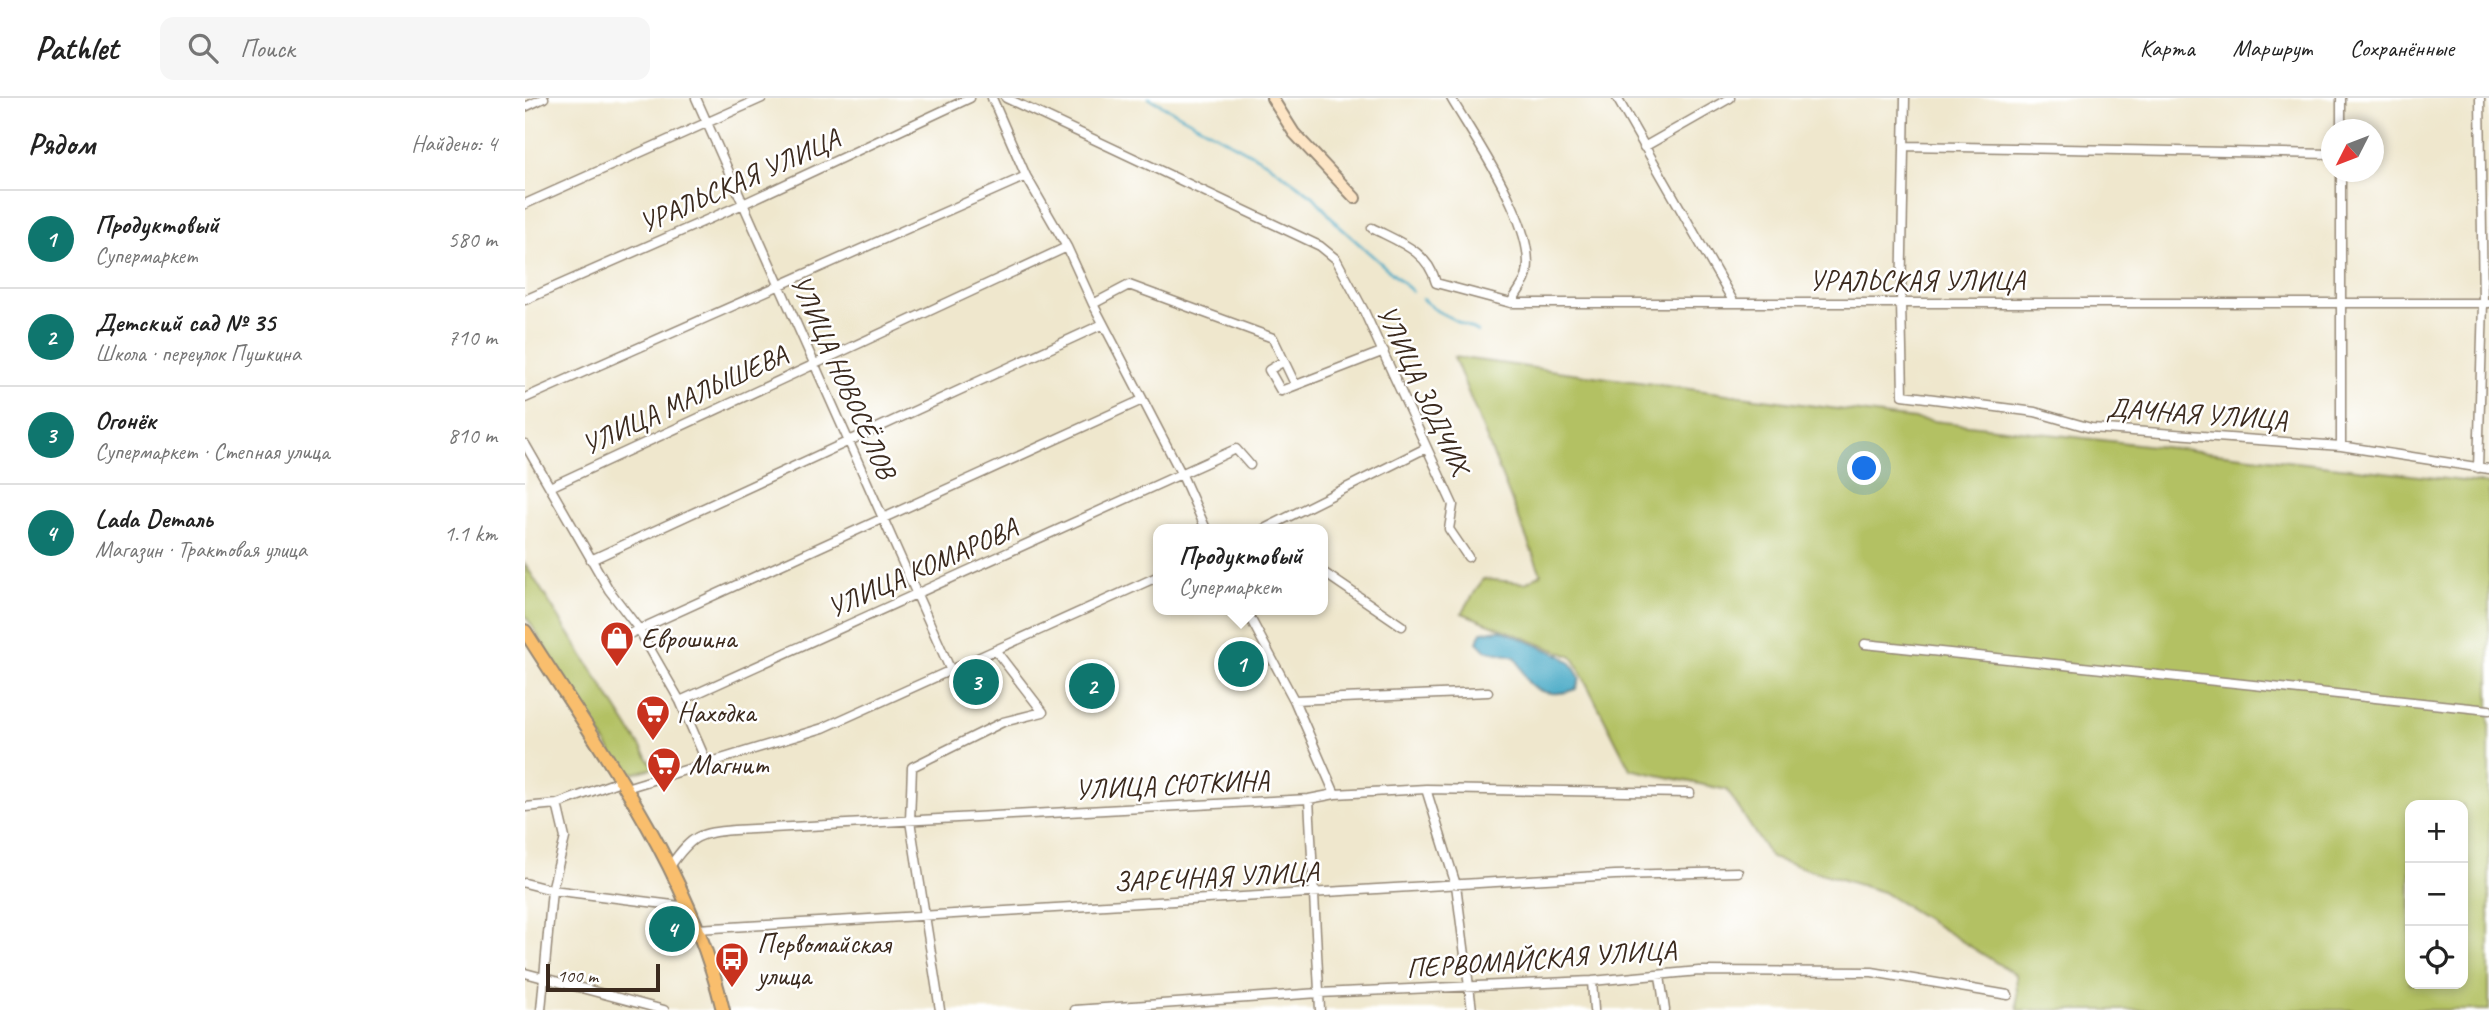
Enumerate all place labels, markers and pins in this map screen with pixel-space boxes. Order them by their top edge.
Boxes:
shop icon: Еврошина [598,619,636,668]
place label: Еврошина [641,621,738,656]
pin: 1 [1218,638,1264,690]
pin: 3 [953,656,999,708]
pin: 2 [1069,660,1115,712]
supermarket icon: Находка [634,693,672,742]
place label: Находка [677,695,758,730]
supermarket icon: Магнит [645,745,683,794]
place label: Магнит [689,747,770,782]
pin: 4 [649,903,695,955]
place label: Первомайская улица [755,926,893,993]
bus stop icon: Первомайская улица [713,940,751,989]

